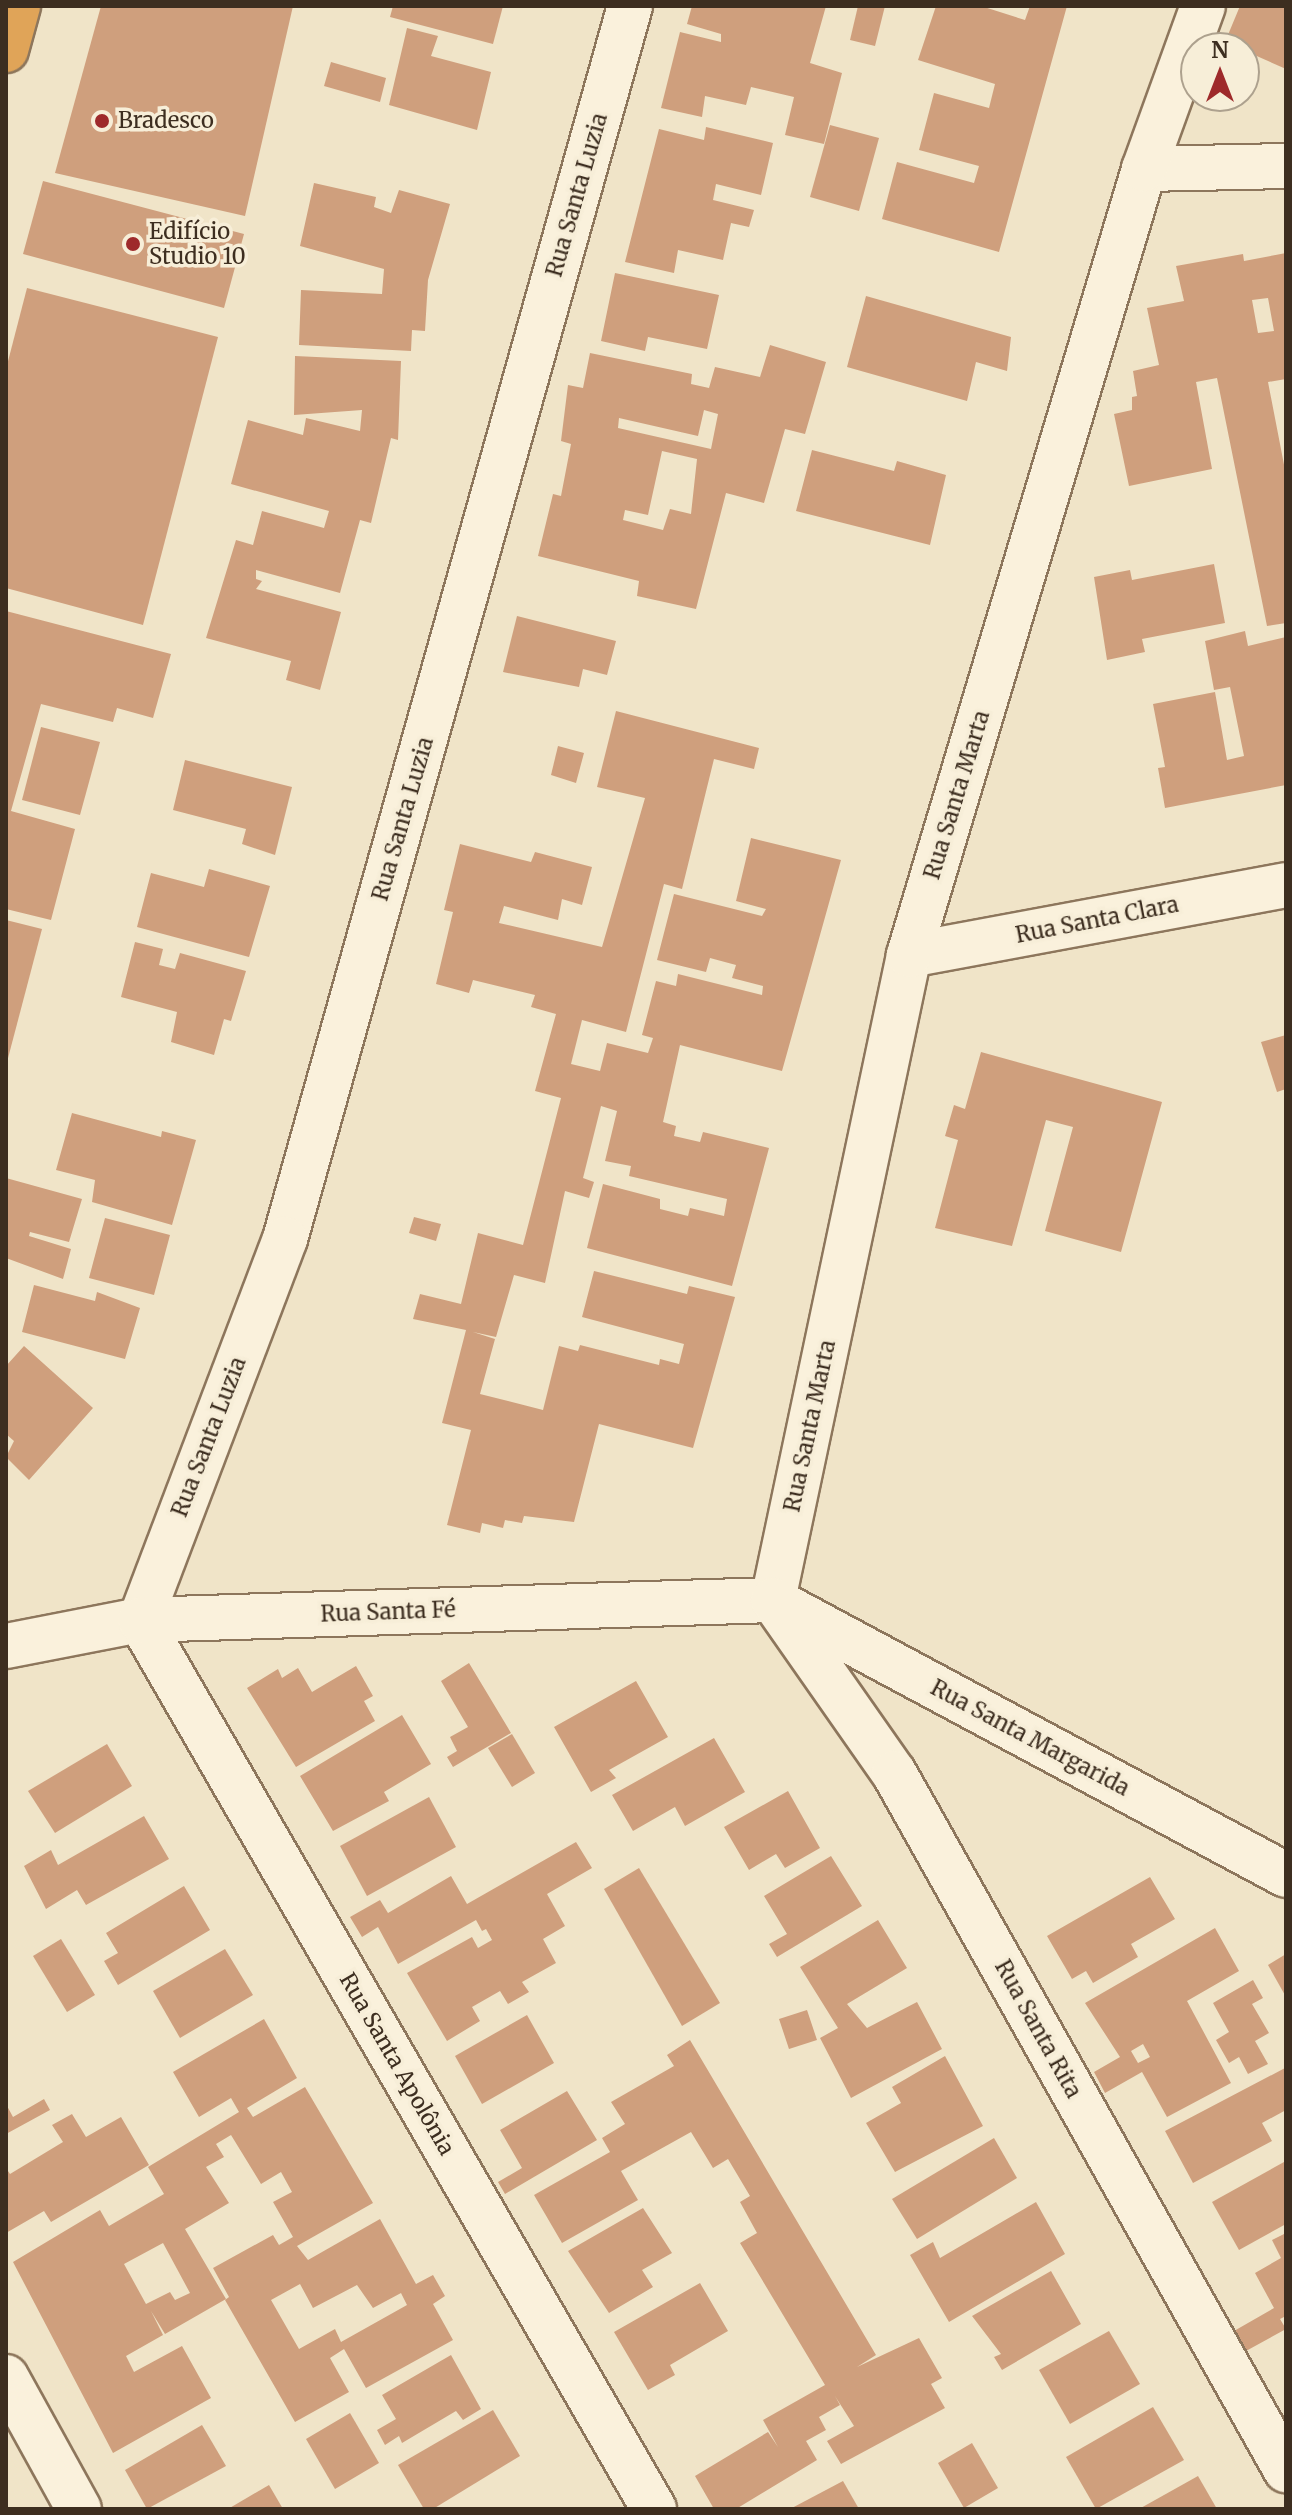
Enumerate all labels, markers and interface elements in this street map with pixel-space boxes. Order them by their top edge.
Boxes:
north arrow [1180,32,1260,112]
text: N [1211,36,1229,64]
place label: Bradesco [118,108,214,134]
street label: Rua Santa Luzia [541,110,613,280]
marker: Bradesco [93,112,111,130]
place label: Edifício Studio 10 [149,218,246,270]
marker: Edifício Studio 10 [124,235,142,253]
street label: Rua Santa Marta [919,707,995,883]
street label: Rua Santa Luzia [367,734,439,904]
street label: Rua Santa Clara [1013,891,1181,949]
street label: Rua Santa Marta [779,1338,841,1514]
street label: Rua Santa Luzia [166,1353,252,1521]
street label: Rua Santa Fé [320,1596,456,1628]
street label: Rua Santa Margarida [926,1674,1134,1802]
street label: Rua Santa Rita [989,1955,1087,2103]
street label: Rua Santa Apolônia [334,1968,460,2160]

